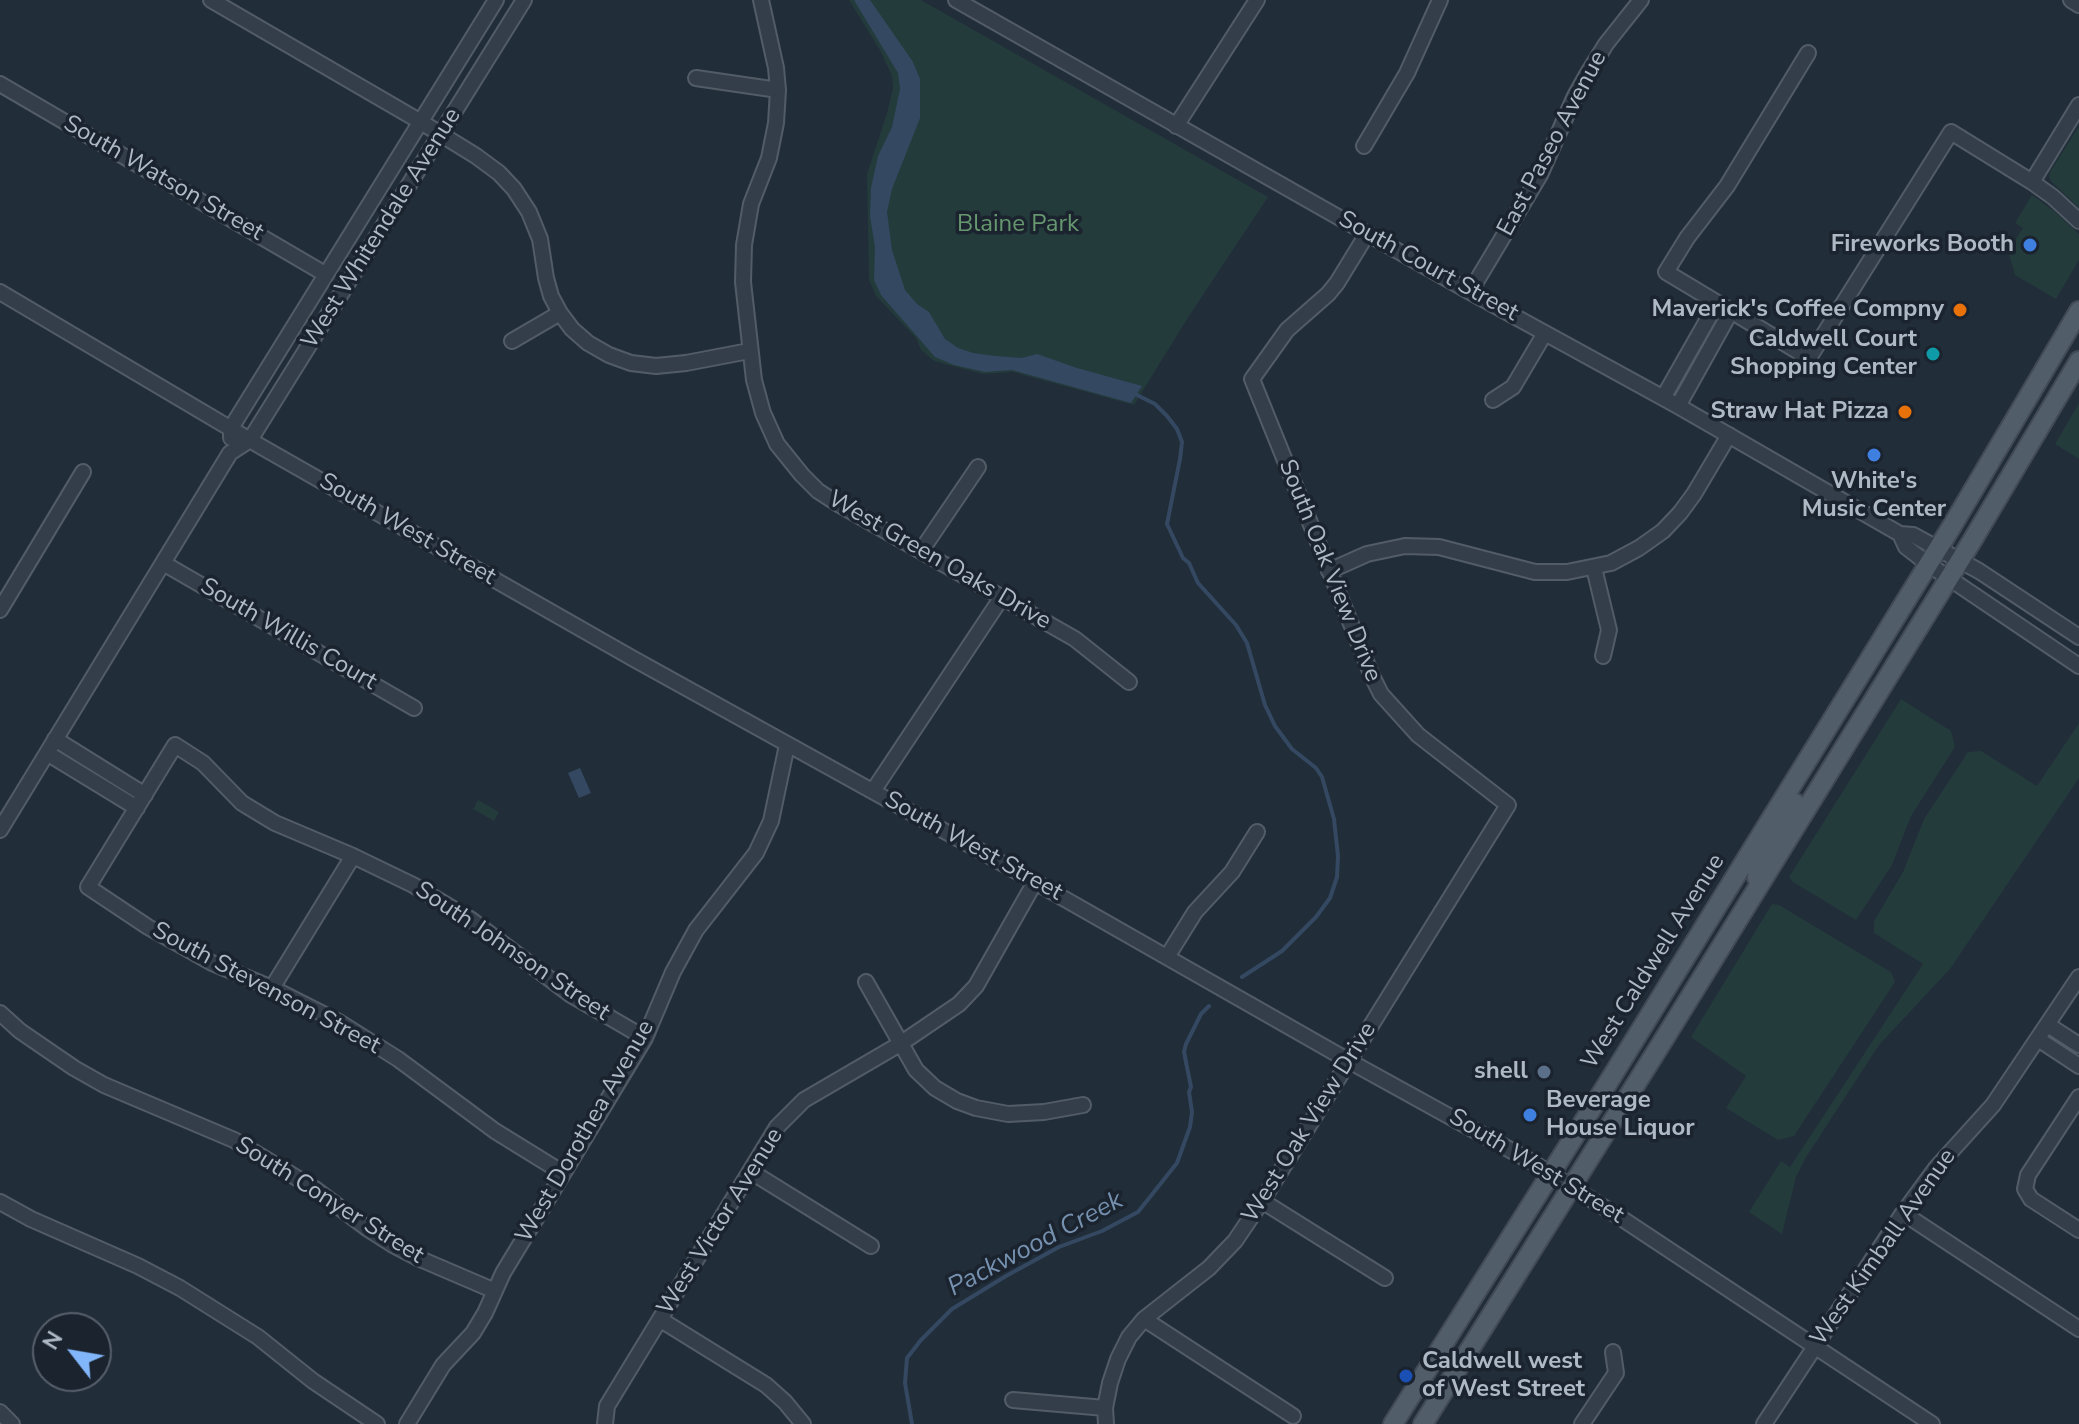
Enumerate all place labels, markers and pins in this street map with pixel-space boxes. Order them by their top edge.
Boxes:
place label: Fireworks Booth [1831,231,2014,259]
marker: Fireworks Booth [2021,236,2039,254]
place label: Maverick's Coffee Compny [1651,296,1944,324]
marker: Maverick's Coffee Compny [1951,301,1969,319]
place label: Caldwell Court Shopping Center [1730,326,1917,382]
marker: Caldwell Court Shopping Center [1924,345,1942,363]
place label: Straw Hat Pizza [1711,398,1889,426]
marker: Straw Hat Pizza [1896,403,1914,421]
marker: White's Music Center [1865,446,1883,464]
place label: White's Music Center [1802,468,1946,524]
place label: shell [1474,1058,1528,1086]
marker: shell [1535,1063,1553,1081]
place label: Beverage House Liquor [1546,1087,1695,1143]
marker: Beverage House Liquor [1521,1106,1539,1124]
place label: Caldwell west of West Street [1422,1348,1585,1404]
marker: Caldwell west of West Street [1397,1367,1415,1385]

